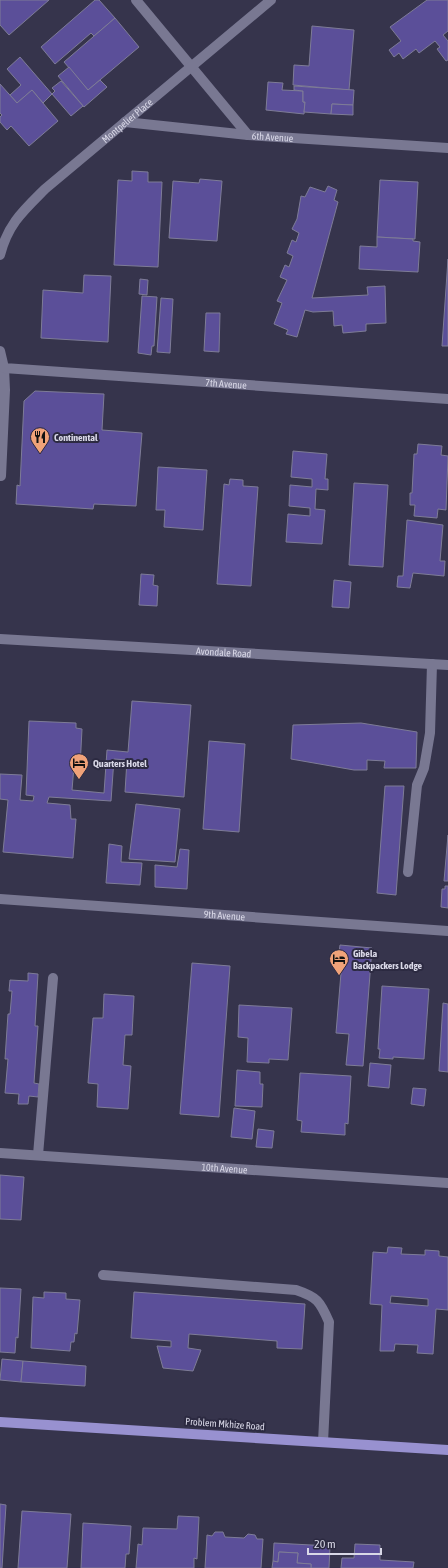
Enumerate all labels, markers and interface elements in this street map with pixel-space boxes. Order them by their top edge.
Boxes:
street label: Montpelier Place [99,96,155,145]
street label: 6th Avenue [251,130,294,143]
street label: 7th Avenue [205,377,248,390]
restaurant icon: Continental [29,426,51,454]
place label: Continental [54,432,98,443]
street label: Avondale Road [196,645,252,659]
hotel icon: Quarters Hotel [68,752,90,780]
place label: Quarters Hotel [93,758,147,769]
street label: 9th Avenue [203,908,246,922]
hotel icon: Gibela Backpackers Lodge [328,948,350,976]
place label: Gibela Backpackers Lodge [353,948,423,971]
street label: 10th Avenue [201,1161,248,1175]
street label: Problem Mkhize Road [185,1416,265,1432]
scale bar [308,1530,381,1556]
text: 20 m [314,1537,336,1551]

